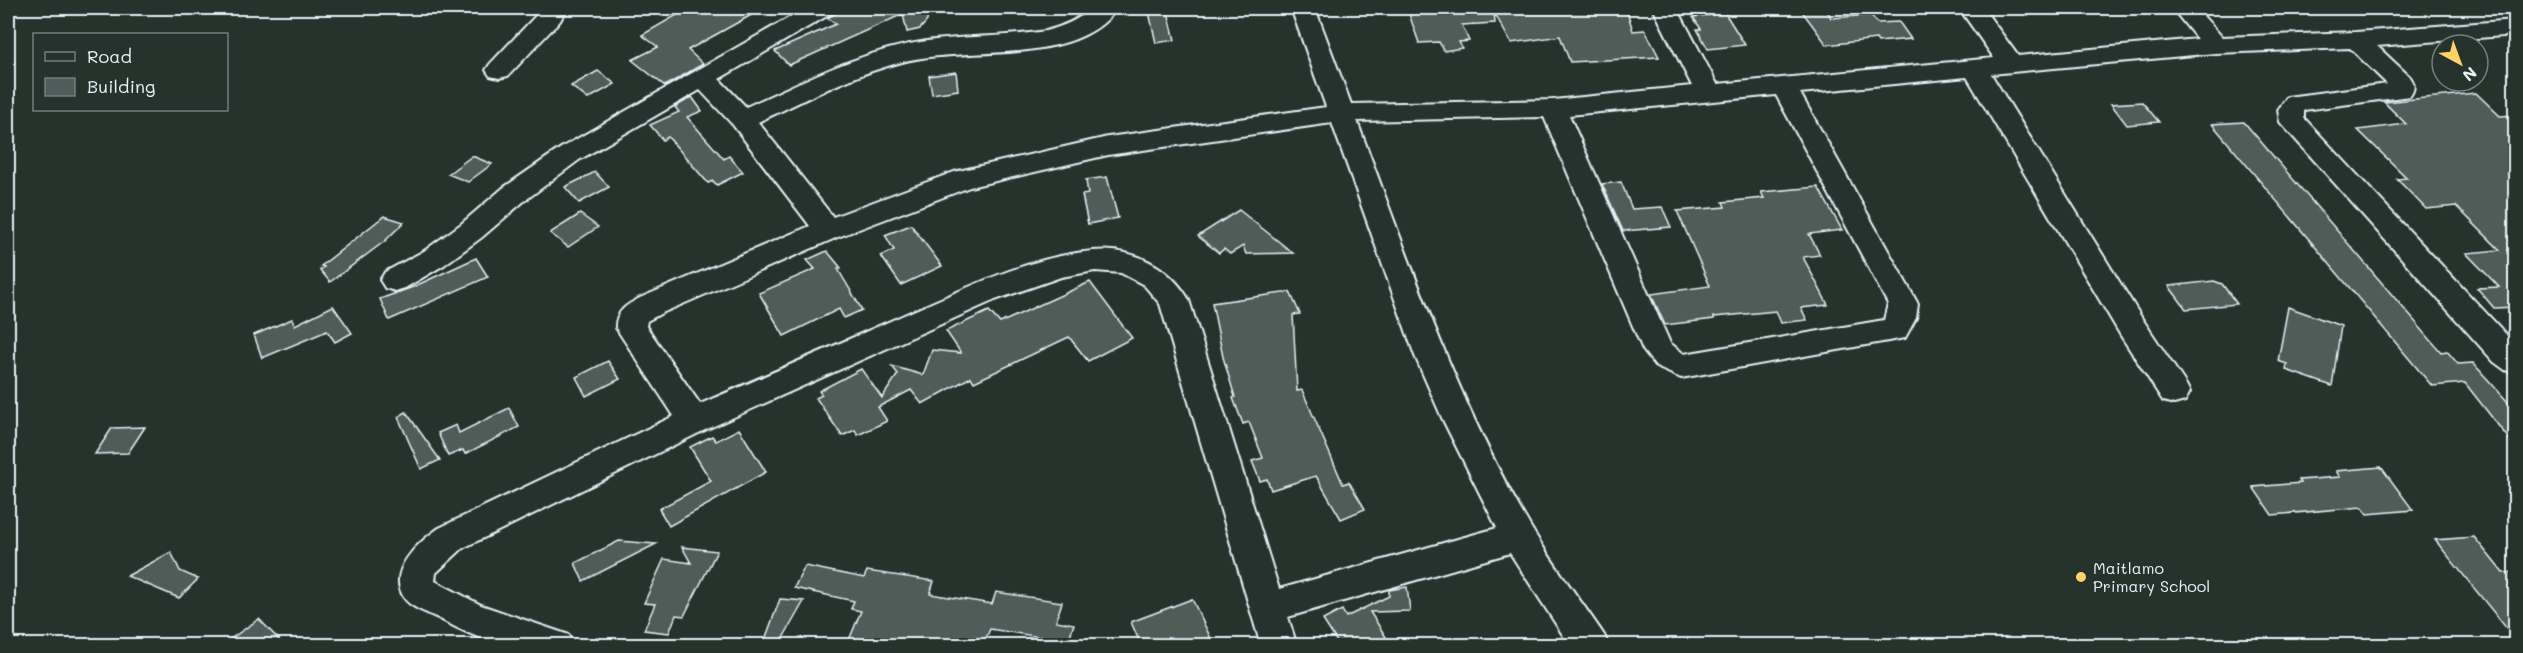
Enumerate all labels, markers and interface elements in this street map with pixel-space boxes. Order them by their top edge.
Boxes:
legend [33,33,228,111]
north arrow [2430,33,2490,93]
text: Road [87,44,132,68]
text: N [2459,63,2482,87]
text: Building [87,74,155,98]
place label: Maitlamo Primary School [2093,557,2210,596]
marker: Maitlamo Primary School [2074,570,2088,584]

